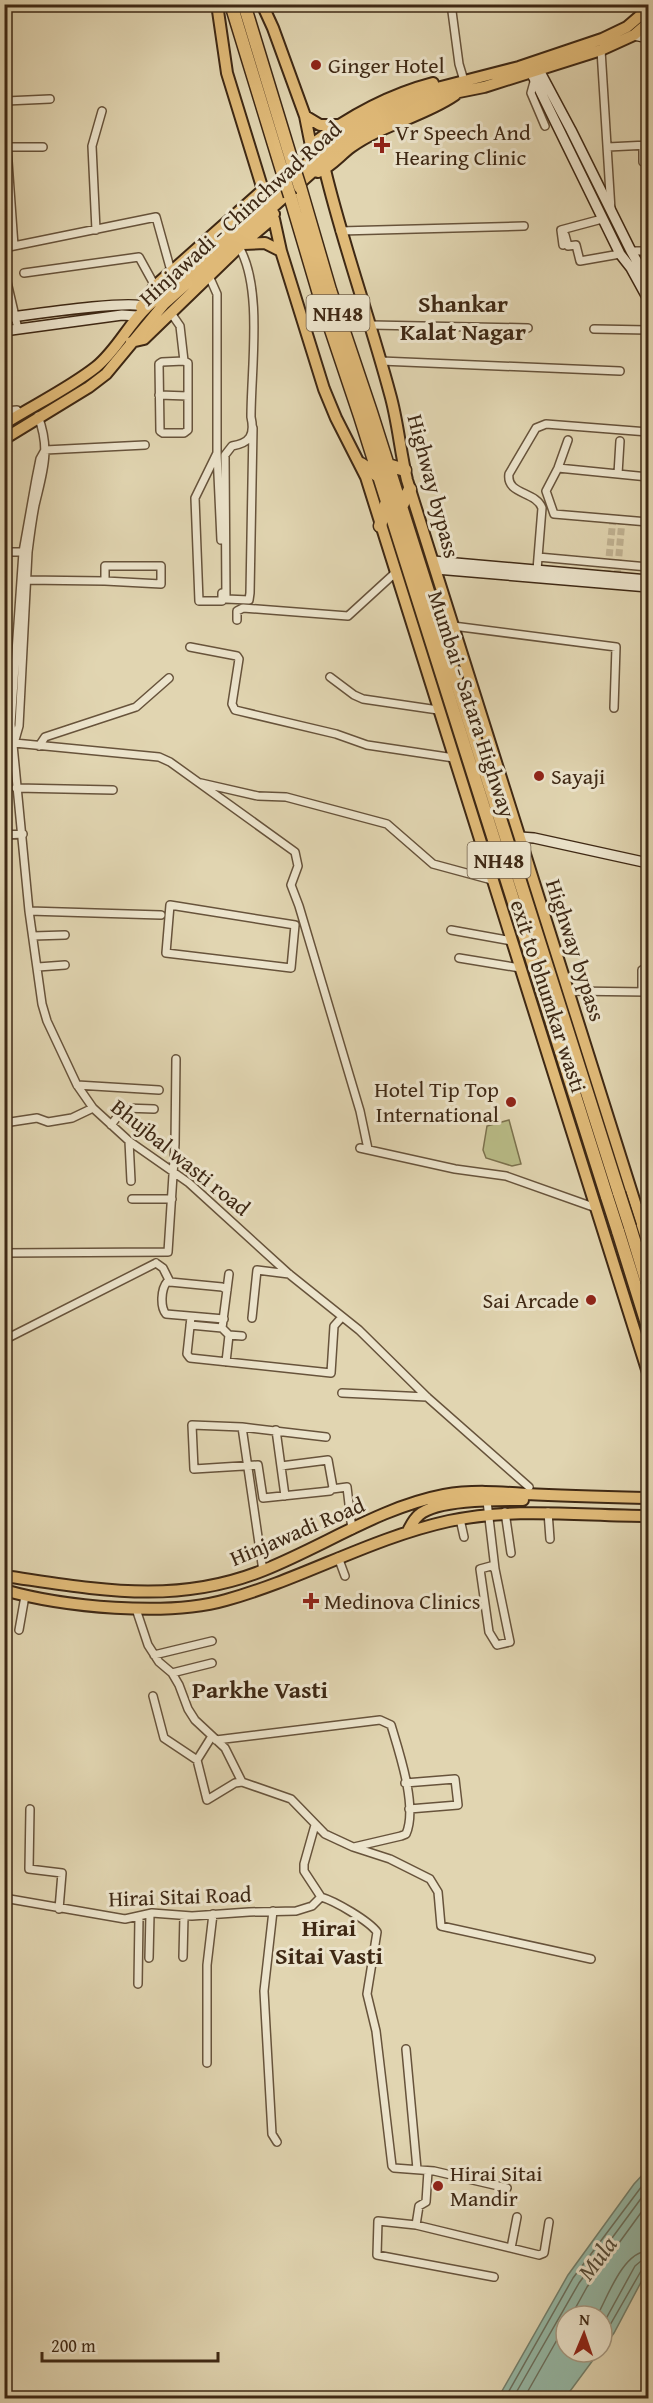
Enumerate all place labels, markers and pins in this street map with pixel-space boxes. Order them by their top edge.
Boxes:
place label: Ginger Hotel [328,49,445,81]
marker: Ginger Hotel [309,58,323,72]
place label: Vr Speech And Hearing Clinic [395,116,531,173]
marker: Vr Speech And Hearing Clinic [373,136,391,154]
place label: Sayaji [551,760,605,792]
marker: Sayaji [532,769,546,783]
place label: Hotel Tip Top International [374,1073,499,1130]
marker: Hotel Tip Top International [504,1095,518,1109]
place label: Sai Arcade [483,1284,579,1316]
marker: Sai Arcade [584,1293,598,1307]
place label: Medinova Clinics [324,1585,481,1617]
marker: Medinova Clinics [302,1592,320,1610]
place label: Hirai Sitai Mandir [450,2157,542,2214]
marker: Hirai Sitai Mandir [431,2179,445,2193]

